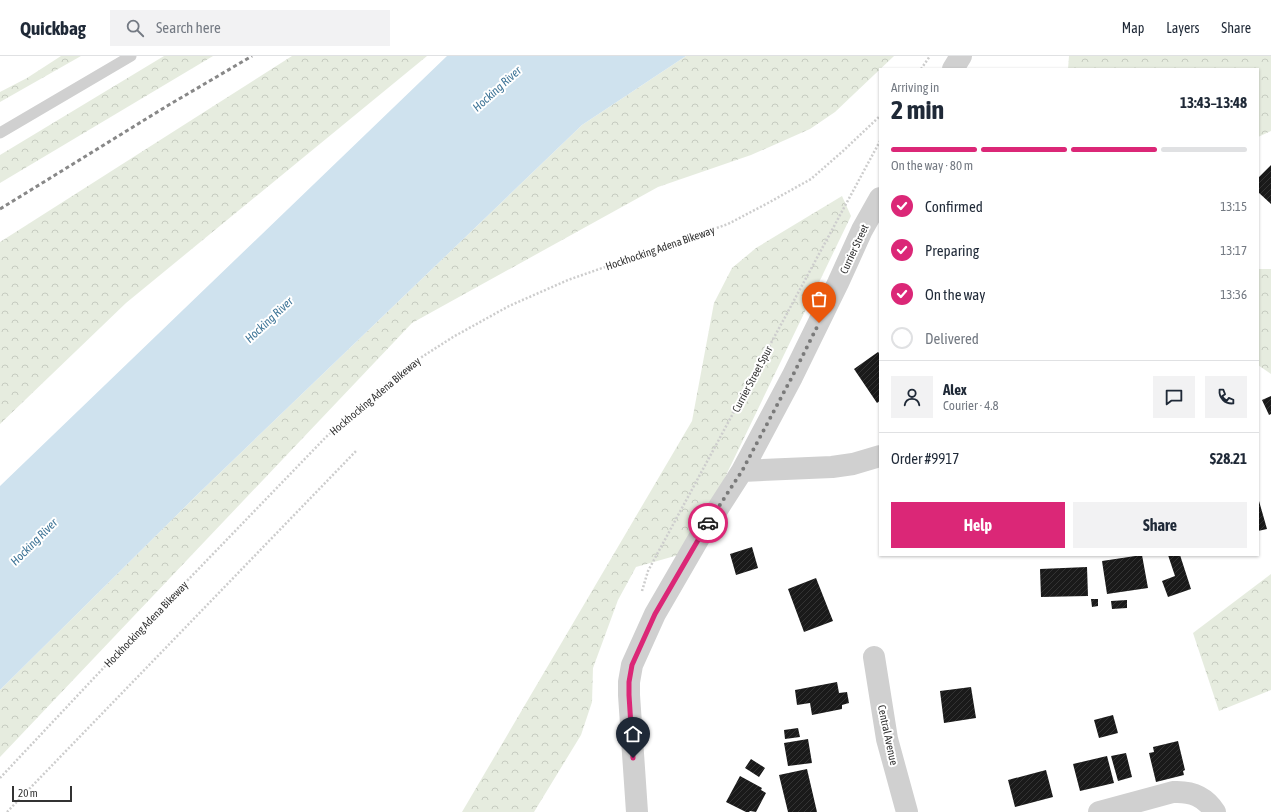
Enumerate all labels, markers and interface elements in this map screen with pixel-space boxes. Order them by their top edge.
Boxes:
search box [110,10,390,46]
text: Quickbag [20,17,86,39]
icon: search [124,17,146,39]
text: Search here [156,19,221,36]
text: Map [1122,20,1144,36]
text: Layers [1166,20,1199,36]
text: Share [1221,20,1251,36]
water label: Hocking River [470,63,524,114]
text: Arriving in [891,80,939,95]
text: 13:43–13:48 [1180,94,1247,111]
text: 2 min [891,95,944,125]
text: On the way · 80 m [891,158,973,173]
icon: check [891,195,913,217]
text: Confirmed [925,198,983,215]
text: 13:15 [1220,199,1247,214]
street label: Currier Street [837,222,871,276]
street label: Hockhocking Adena Bikeway [604,224,717,272]
icon: check [891,239,913,261]
text: Preparing [925,242,979,259]
text: 13:17 [1220,243,1247,258]
pin [802,282,836,323]
icon: check [891,283,913,305]
text: On the way [925,286,986,303]
text: 13:36 [1220,287,1247,302]
icon: bag [808,288,830,310]
water label: Hocking River [242,294,296,346]
text: Delivered [925,330,979,347]
street label: Currier Street Spur [730,343,775,414]
street label: Hockhocking Adena Bikeway [327,354,423,437]
button: person [891,376,933,418]
button: chat [1153,376,1195,418]
button: phone [1205,376,1247,418]
text: Alex [943,381,967,398]
text: Courier · 4.8 [943,398,999,413]
text: Order #9917 [891,450,959,467]
text: $28.21 [1210,450,1247,467]
button: Help [891,502,1065,548]
button: Share [1073,502,1247,548]
courier [688,503,728,543]
icon: car [697,512,719,534]
water label: Hocking River [8,515,61,568]
street label: Hockhocking Adena Bikeway [102,578,190,669]
street label: Central Avenue [876,704,900,766]
pin [616,717,650,758]
icon: home [622,723,644,745]
scale bar [12,784,72,803]
text: 20 m [18,787,38,799]

